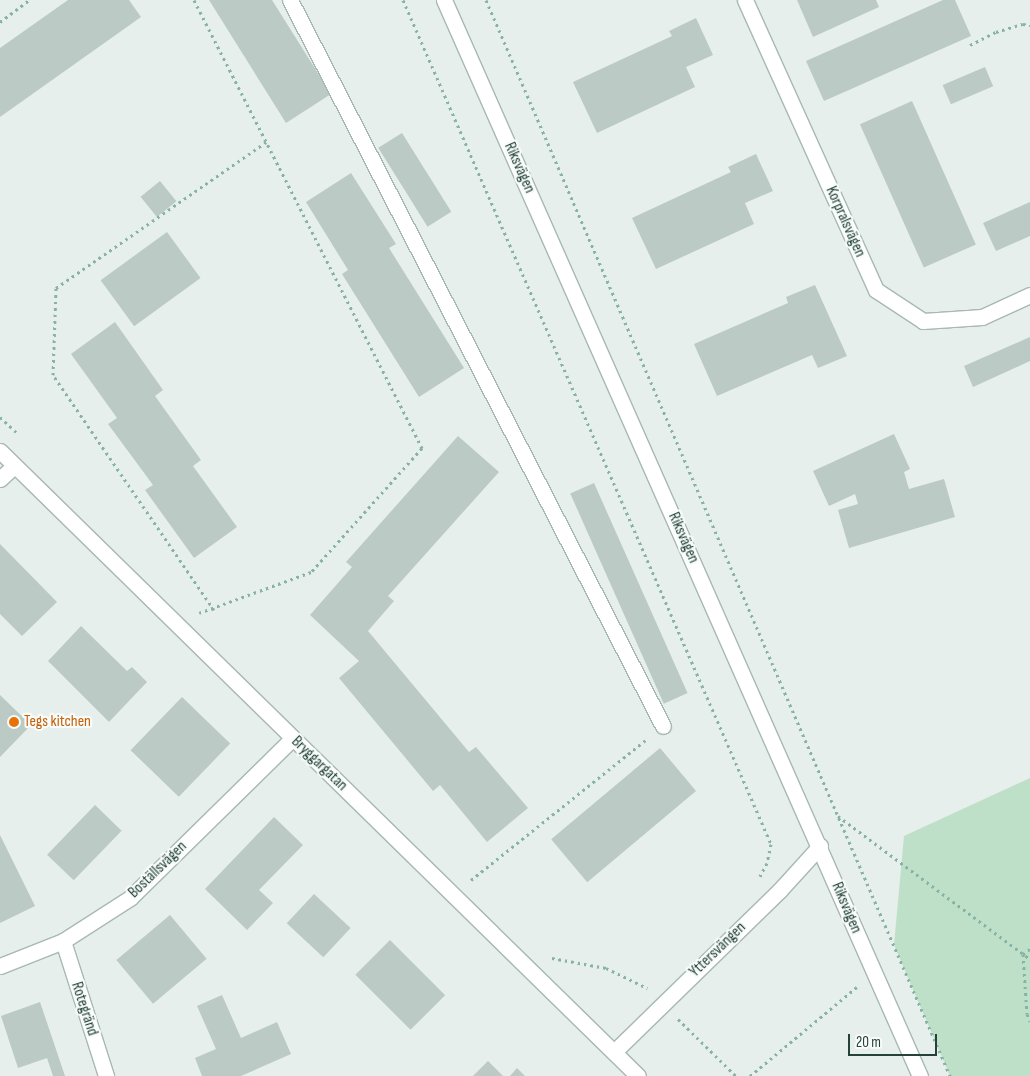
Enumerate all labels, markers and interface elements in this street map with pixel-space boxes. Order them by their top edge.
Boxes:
street label: Riksvägen [499,140,539,196]
street label: Korpralsvägen [821,184,869,260]
street label: Riksvägen [663,510,703,566]
place label: Tegs kitchen [24,712,91,732]
marker: Tegs kitchen [8,716,20,728]
street label: Bryggargatan [287,733,351,795]
street label: Boställsvägen [125,837,191,903]
street label: Riksvägen [827,880,865,936]
street label: Yttersvängen [686,918,750,982]
street label: Rotegränd [66,980,102,1038]
scale bar [850,1024,939,1056]
text: 20 m [856,1033,881,1052]

